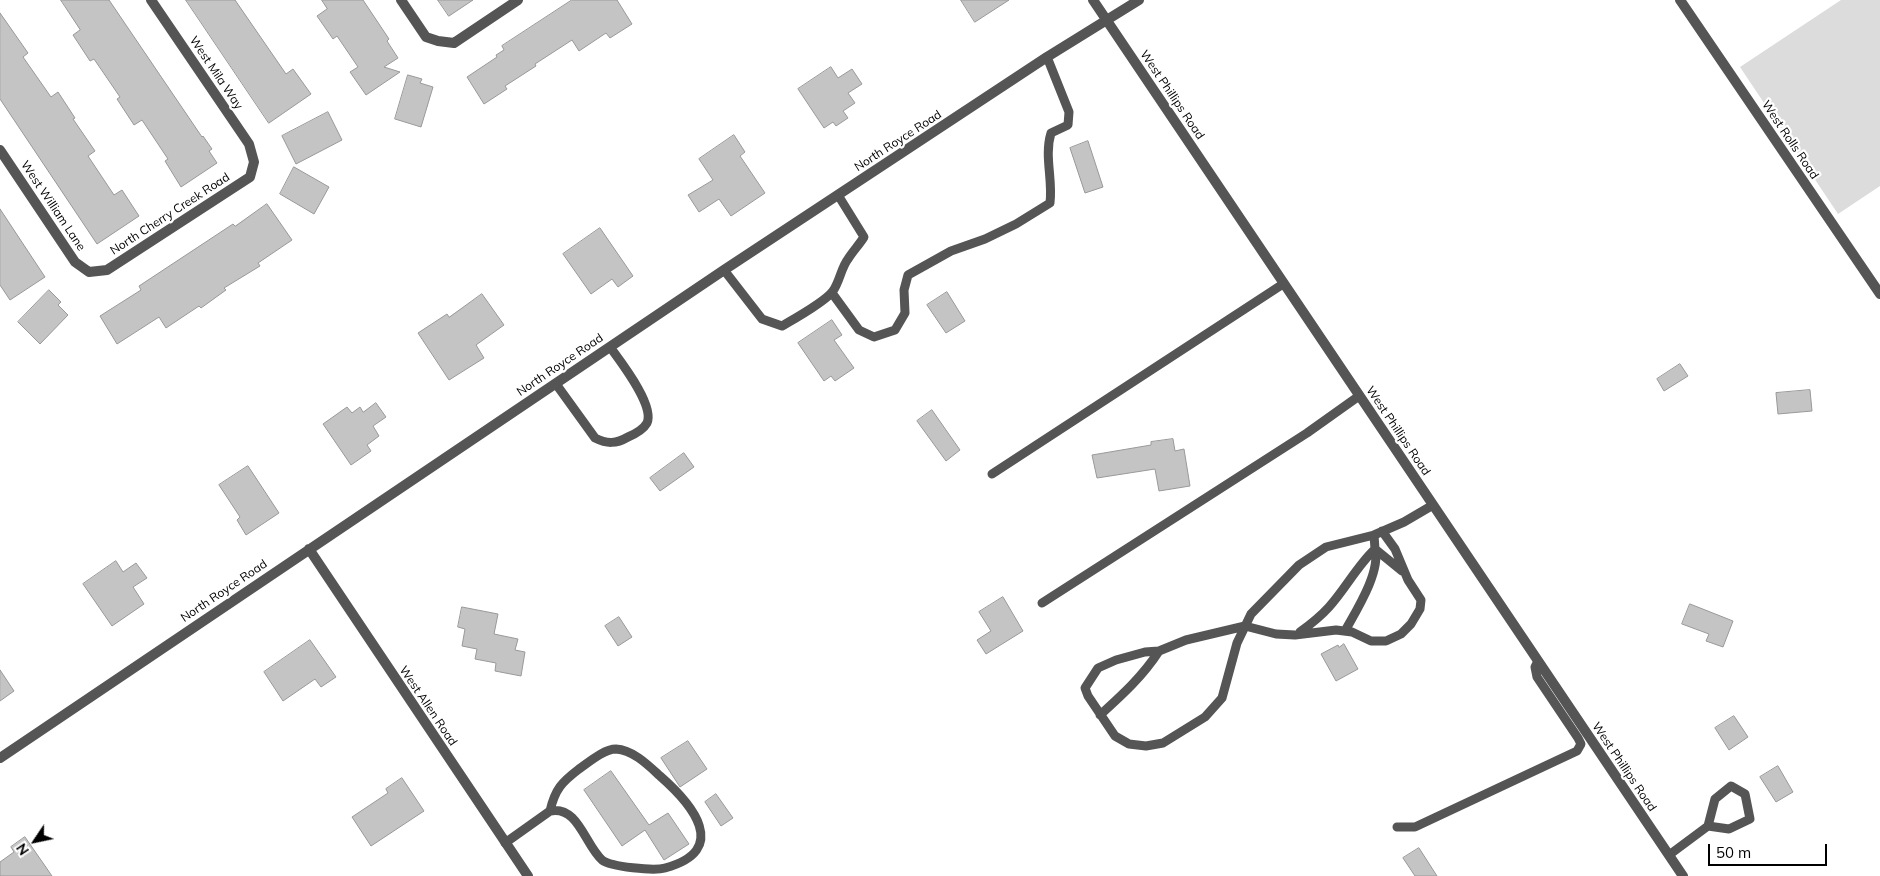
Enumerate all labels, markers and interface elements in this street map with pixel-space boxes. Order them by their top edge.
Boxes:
street label: West Mila Way [186,34,246,112]
street label: West Phillips Road [1137,48,1207,142]
street label: West Rolls Road [1758,98,1822,182]
street label: North Royce Road [852,107,944,175]
street label: West William Lane [18,158,88,254]
street label: North Cherry Creek Road [108,170,232,258]
street label: North Royce Road [514,331,606,399]
street label: West Phillips Road [1363,384,1433,478]
street label: North Royce Road [178,557,270,625]
street label: West Allen Road [396,663,460,749]
street label: West Phillips Road [1589,720,1659,814]
north arrow [10,816,60,866]
scale bar [1710,834,1829,866]
text: N [12,840,33,859]
text: 50 m [1716,843,1751,862]

